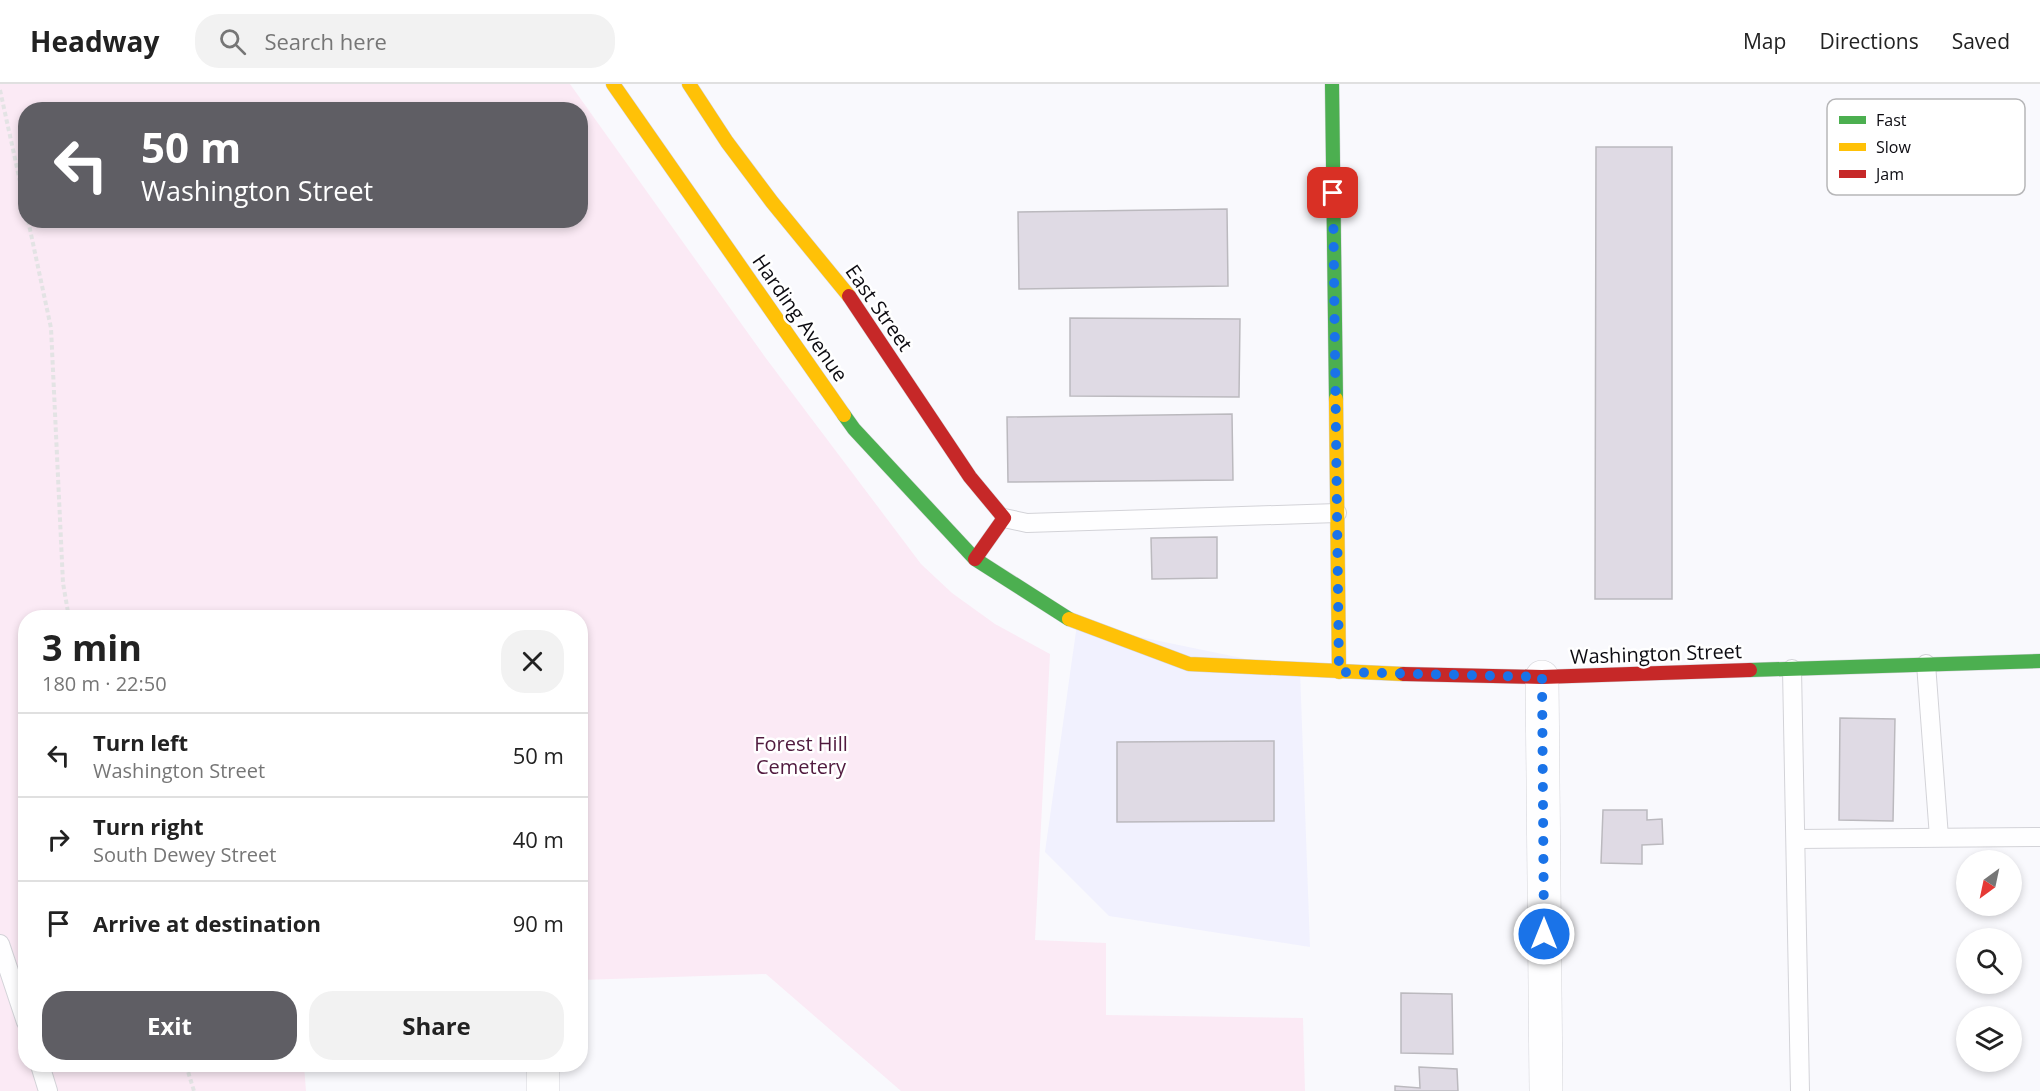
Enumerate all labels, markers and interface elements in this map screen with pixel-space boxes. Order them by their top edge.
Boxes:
search box [195,14,615,68]
text: Headway [30,22,159,60]
icon: search [216,25,249,58]
text: Search here [264,26,387,56]
text: Map [1743,27,1786,55]
text: Directions [1819,27,1919,55]
text: Saved [1952,27,2010,55]
legend [1827,99,2025,195]
text: Fast [1876,109,1907,131]
text: 50 m [141,118,241,175]
icon: left [42,126,120,204]
text: Slow [1876,136,1911,158]
text: Jam [1874,163,1904,185]
pin [1307,167,1358,218]
text: Washington Street [141,172,373,209]
icon: arrive [1316,176,1349,209]
street label: Harding Avenue [747,249,854,387]
street label: East Street [840,259,919,356]
text: 3 min [42,623,142,672]
button: close [501,630,564,693]
street label: Washington Street [1570,637,1742,670]
text: 180 m · 22:50 [42,670,167,697]
text: Turn left [93,727,188,757]
park label: Forest Hill Cemetery [754,730,848,780]
icon: left [42,739,75,772]
text: 50 m [513,740,564,770]
text: Washington Street [93,757,265,784]
text: Turn right [93,811,204,841]
icon: right [42,823,75,856]
text: 40 m [513,824,564,854]
text: South Dewey Street [93,841,276,868]
north arrow [1956,850,2022,916]
map controls [1956,850,2022,1072]
position arrow [1512,902,1576,966]
icon: arrive [42,907,75,940]
text: Arrive at destination [93,908,321,938]
text: 90 m [513,908,564,938]
button: search [1956,928,2022,994]
button: Exit [42,991,297,1060]
button: Share [309,991,564,1060]
button: layers [1956,1006,2022,1072]

